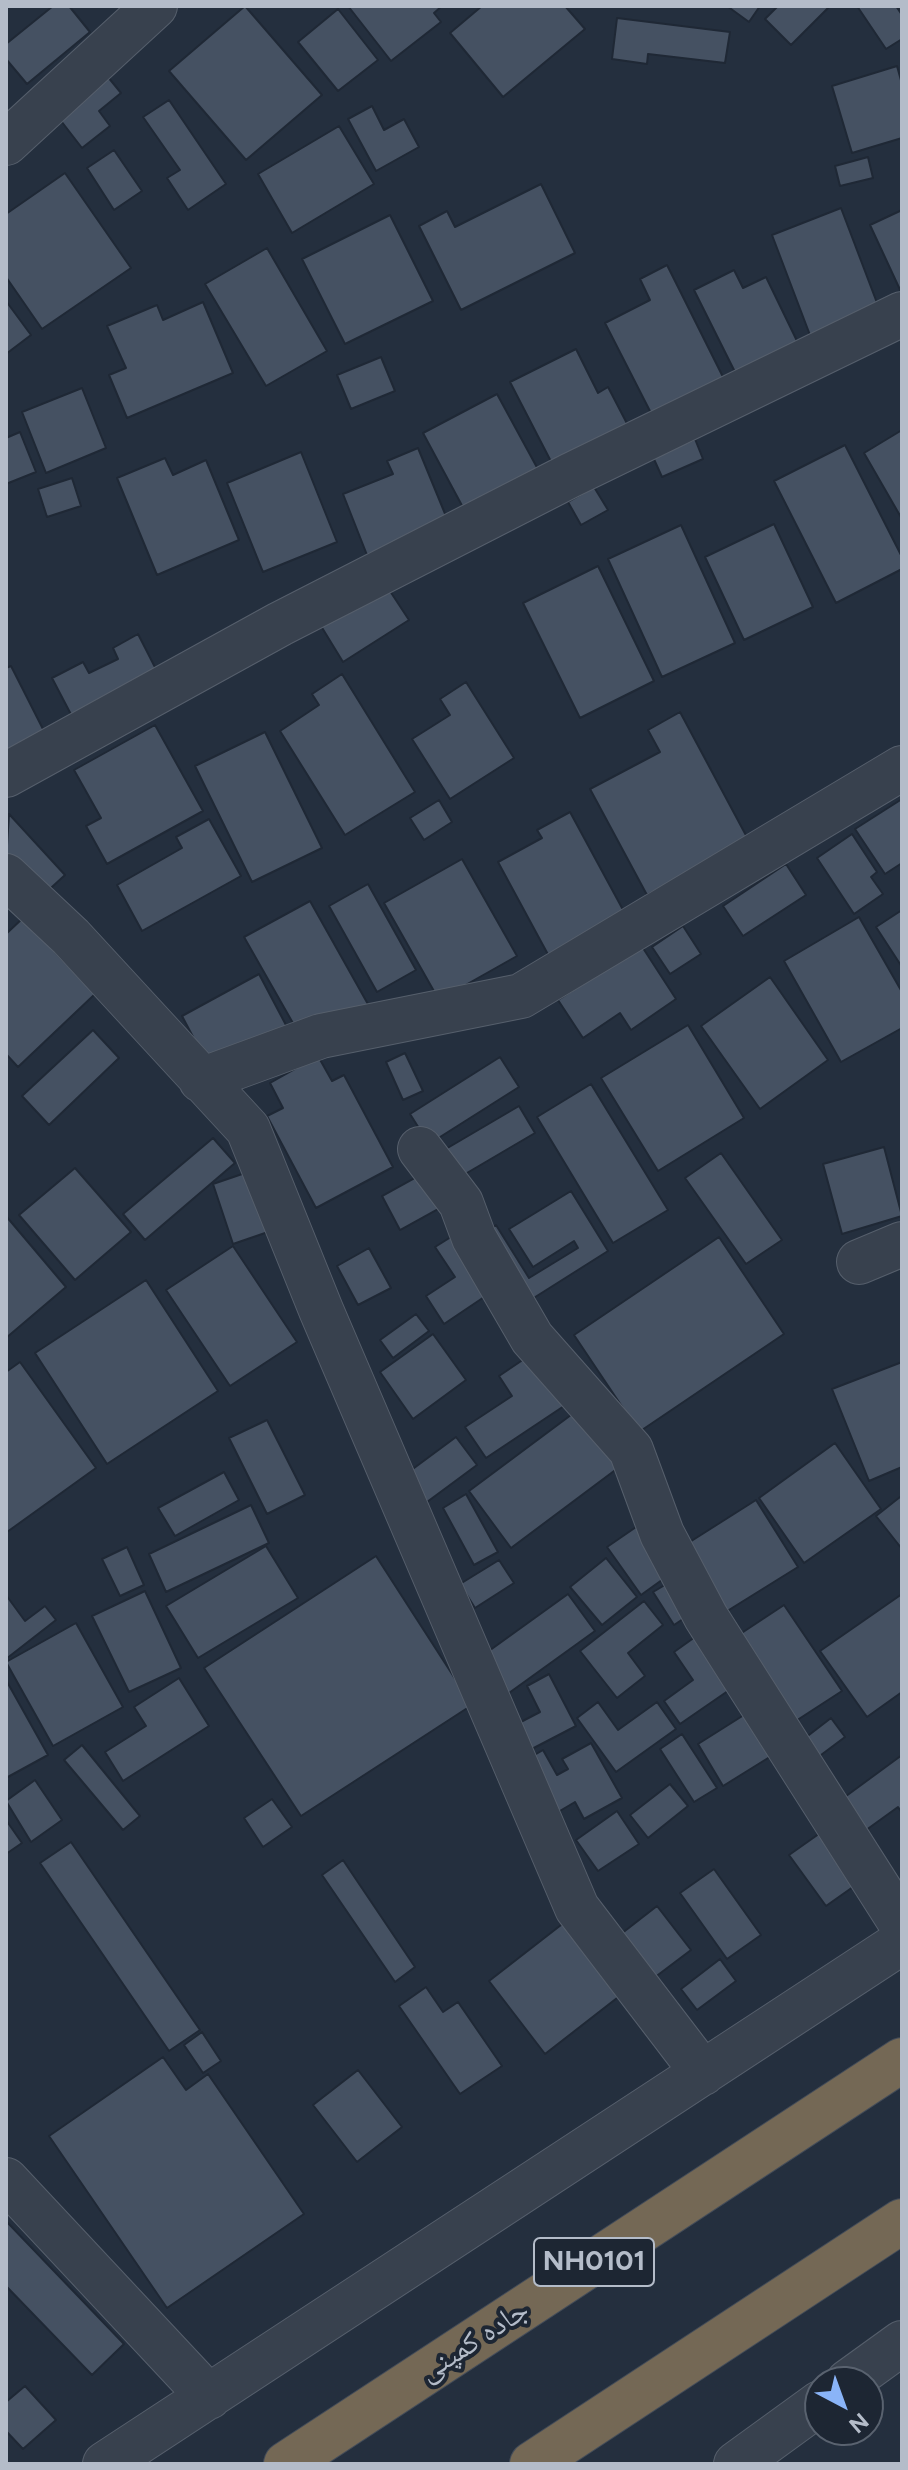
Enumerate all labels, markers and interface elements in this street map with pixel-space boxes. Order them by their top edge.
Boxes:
road number: NH0101 [534,2238,654,2286]
street label: جاده کمپنی [412,2292,536,2390]
north arrow [804,2366,884,2446]
text: N [843,2407,874,2439]

